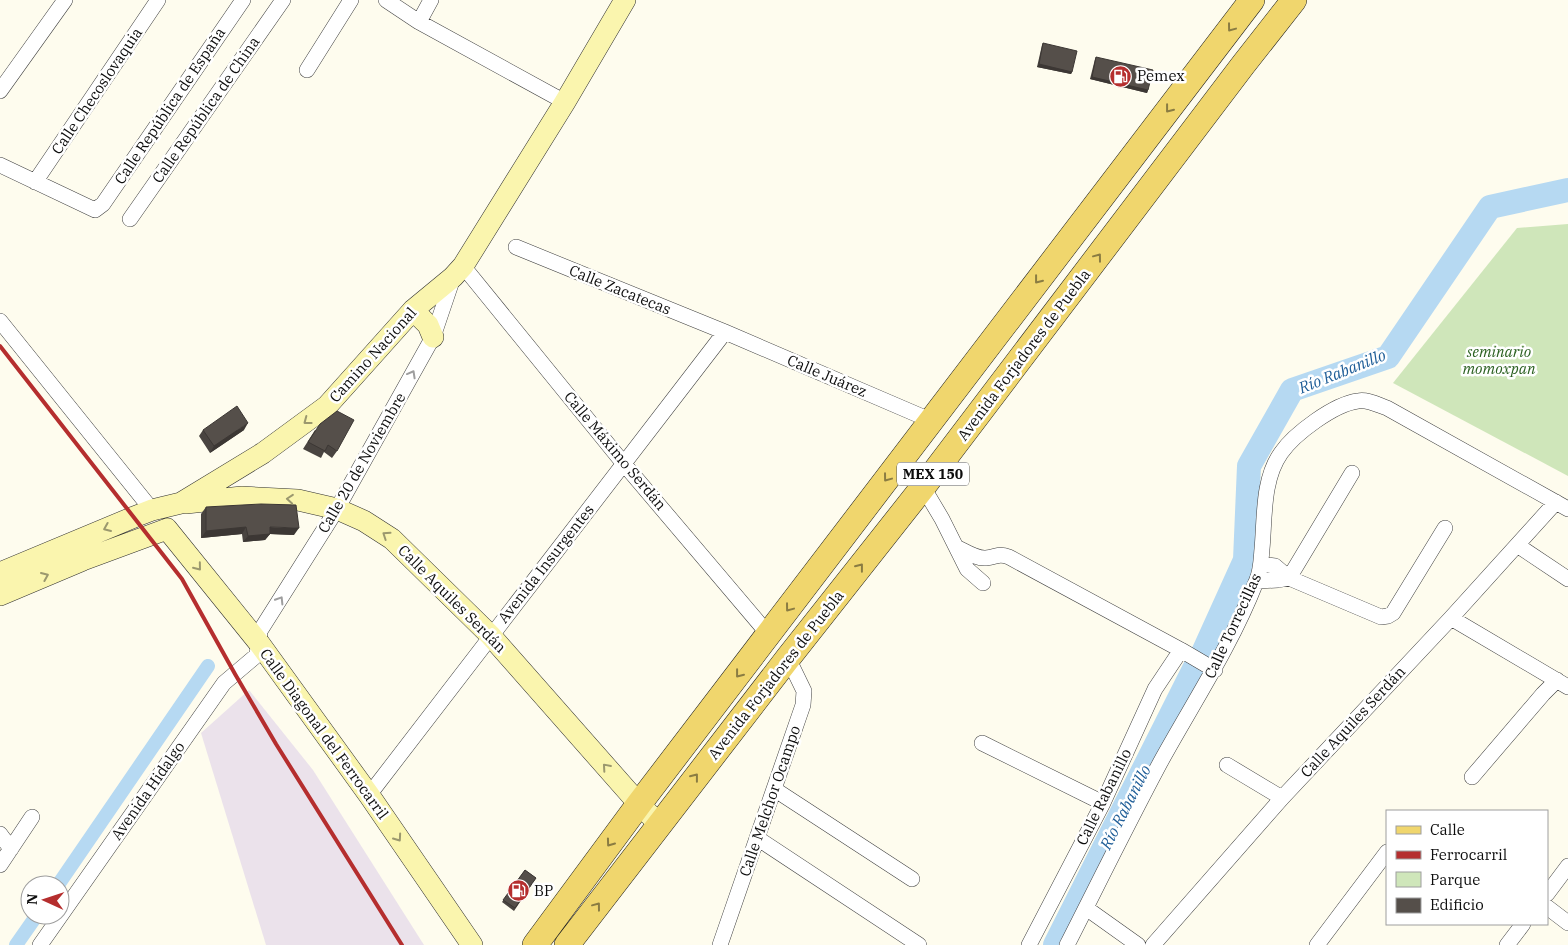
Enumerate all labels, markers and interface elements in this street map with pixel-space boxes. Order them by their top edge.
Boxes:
one-way arrow [1228,22,1237,32]
street label: Calle Checoslovaquia [47,24,146,158]
street label: Calle República de España [110,24,229,188]
street label: Calle República de China [148,33,263,187]
fuel station icon: Pemex [1109,64,1133,88]
place label: Pemex [1137,66,1185,85]
one-way arrow [1166,103,1175,113]
one-way arrow [1092,254,1100,263]
street label: Calle Zacatecas [566,260,674,319]
street label: Avenida Forjadores de Puebla [953,265,1094,444]
one-way arrow [1036,274,1044,283]
street label: Camino Nacional [325,303,420,406]
park label: seminario momoxpan [1462,342,1536,378]
water label: Río Rabanillo [1295,344,1389,398]
street label: Calle Juárez [784,350,870,401]
one-way arrow [406,371,416,380]
street label: Calle Máximo Serdán [560,387,671,514]
street label: Calle 20 de Noviembre [314,389,410,536]
one-way arrow [303,415,313,424]
road number: MEX 150 [897,462,969,486]
one-way arrow [884,472,892,481]
one-way arrow [285,494,293,505]
street label: Avenida Insurgentes [493,501,598,627]
one-way arrow [103,521,112,532]
one-way arrow [383,532,392,541]
street label: Calle Aquiles Serdán [394,541,511,657]
one-way arrow [192,561,200,570]
one-way arrow [855,563,864,572]
street label: Calle Torrecillas [1200,570,1265,682]
one-way arrow [40,572,49,583]
street label: Avenida Forjadores de Puebla [704,586,848,763]
one-way arrow [274,596,283,605]
one-way arrow [786,602,795,612]
street label: Calle Diagonal del Ferrocarril [256,645,393,823]
street label: Calle Aquiles Serdán [1296,662,1409,781]
one-way arrow [736,668,745,678]
street label: Calle Melchor Ocampo [735,723,804,879]
street label: Avenida Hidalgo [107,738,189,844]
street label: Calle Rabanillo [1072,745,1135,848]
water label: Río Rabanillo [1095,761,1155,854]
one-way arrow [603,764,612,773]
one-way arrow [690,774,698,783]
legend [1386,810,1548,925]
text: Calle [1430,820,1465,839]
one-way arrow [392,832,401,842]
one-way arrow [607,837,616,847]
text: Ferrocarril [1430,845,1507,864]
text: Parque [1430,870,1480,889]
north arrow [20,875,70,925]
fuel station icon: BP [506,879,530,903]
place label: BP [534,881,553,900]
text: N [23,893,41,905]
text: Edificio [1430,895,1484,914]
one-way arrow [591,903,599,912]

